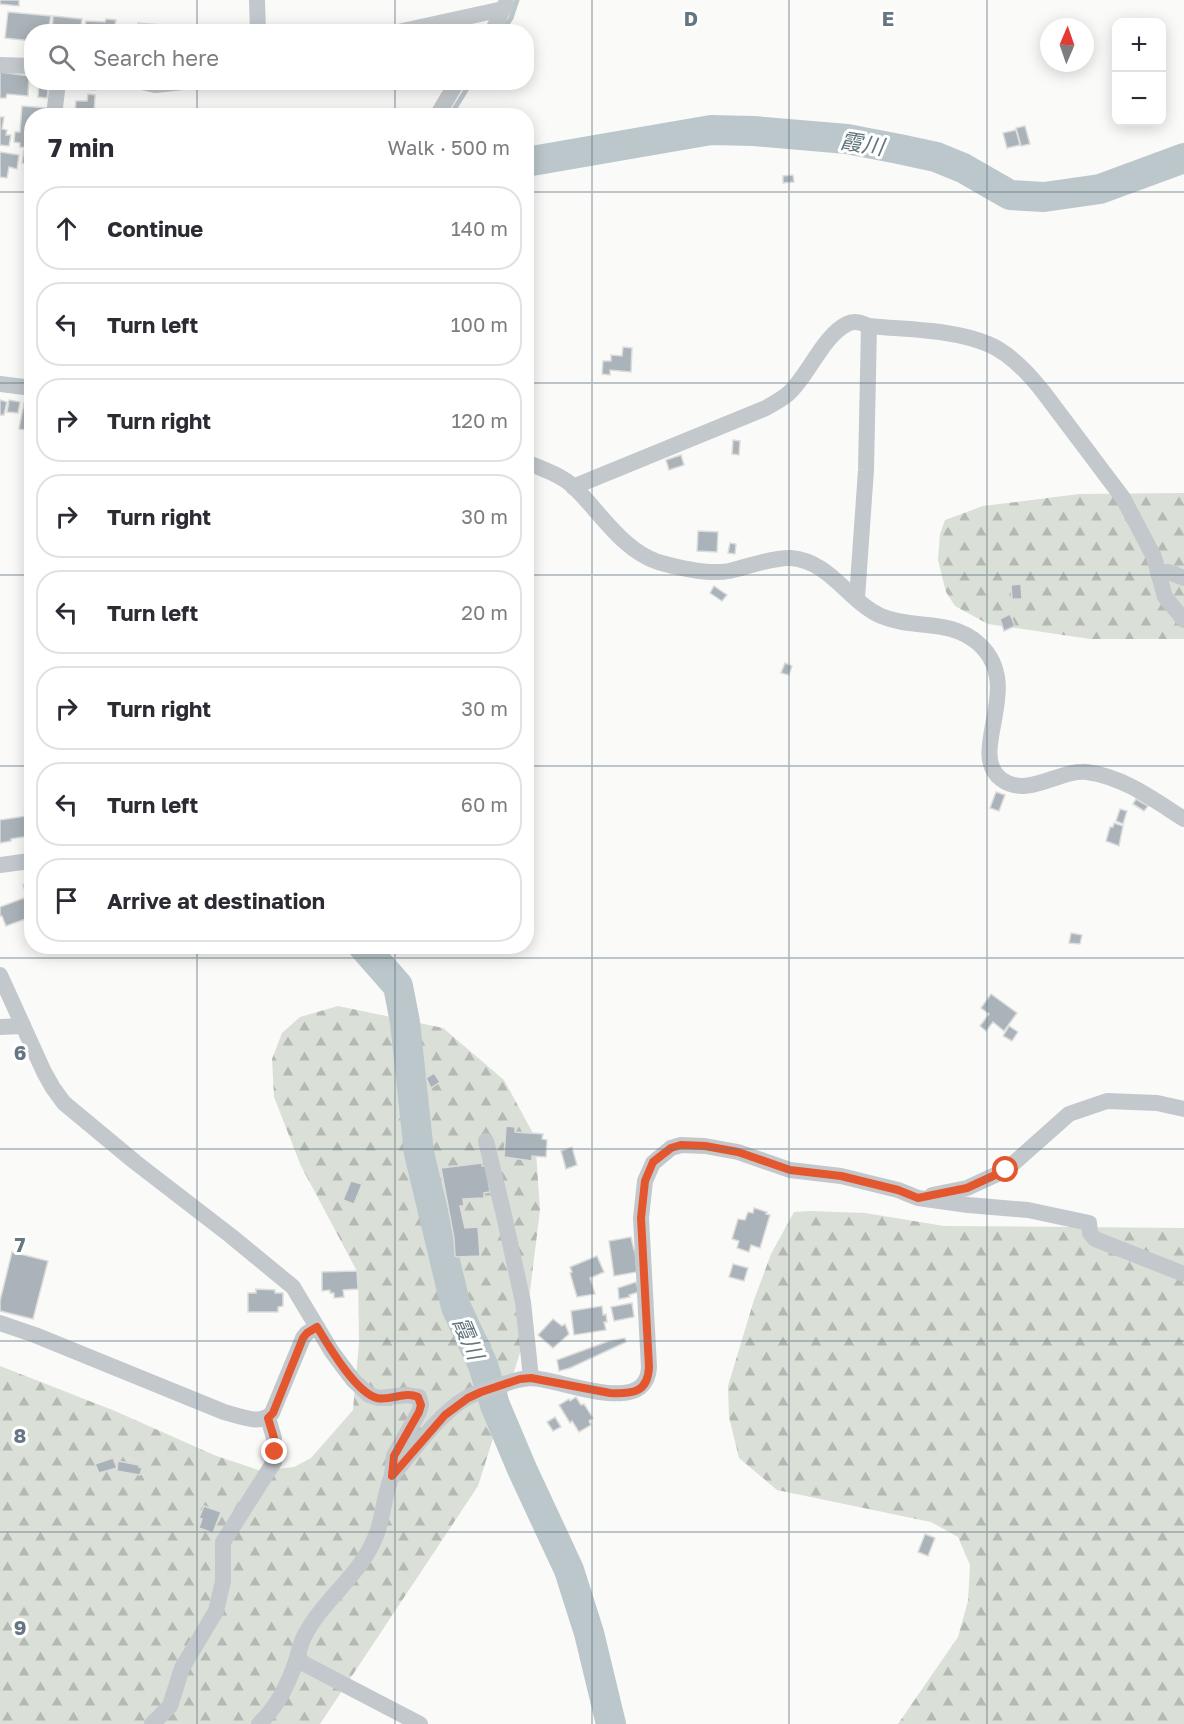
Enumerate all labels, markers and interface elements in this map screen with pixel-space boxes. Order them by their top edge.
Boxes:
text: D [684,6,698,30]
text: E [882,6,894,30]
north arrow [1040,18,1094,72]
map controls [1112,18,1166,126]
button: + [1112,18,1166,72]
search box [24,24,534,90]
icon: search [45,41,78,74]
text: Search here [93,44,219,71]
button: − [1112,72,1166,126]
water label: 霞川 [838,126,888,160]
text: 7 min [48,132,114,163]
text: Walk · 500 m [388,135,510,159]
icon: ahead [50,212,83,245]
text: Continue [107,215,203,242]
text: 140 m [451,216,508,240]
icon: left [50,308,83,341]
text: Turn left [107,311,198,338]
text: 100 m [451,312,508,336]
icon: right [50,404,83,437]
text: Turn right [107,407,211,434]
text: 120 m [452,408,508,432]
icon: right [50,500,83,533]
text: Turn right [107,503,211,530]
text: 30 m [461,504,508,528]
icon: left [50,596,83,629]
text: Turn left [107,599,198,626]
text: 20 m [461,600,508,624]
icon: right [50,692,83,725]
text: Turn right [107,695,211,722]
text: 30 m [461,696,508,720]
icon: left [50,788,83,821]
text: Turn left [107,791,198,818]
text: 60 m [461,792,508,816]
icon: arrive [50,884,83,917]
text: Arrive at destination [107,887,325,914]
text: 6 [14,1040,26,1064]
route start [992,1156,1018,1182]
text: 7 [15,1232,26,1256]
water label: 霞川 [448,1312,491,1365]
text: 8 [14,1423,26,1447]
route end [261,1438,287,1464]
text: 9 [14,1615,26,1639]

